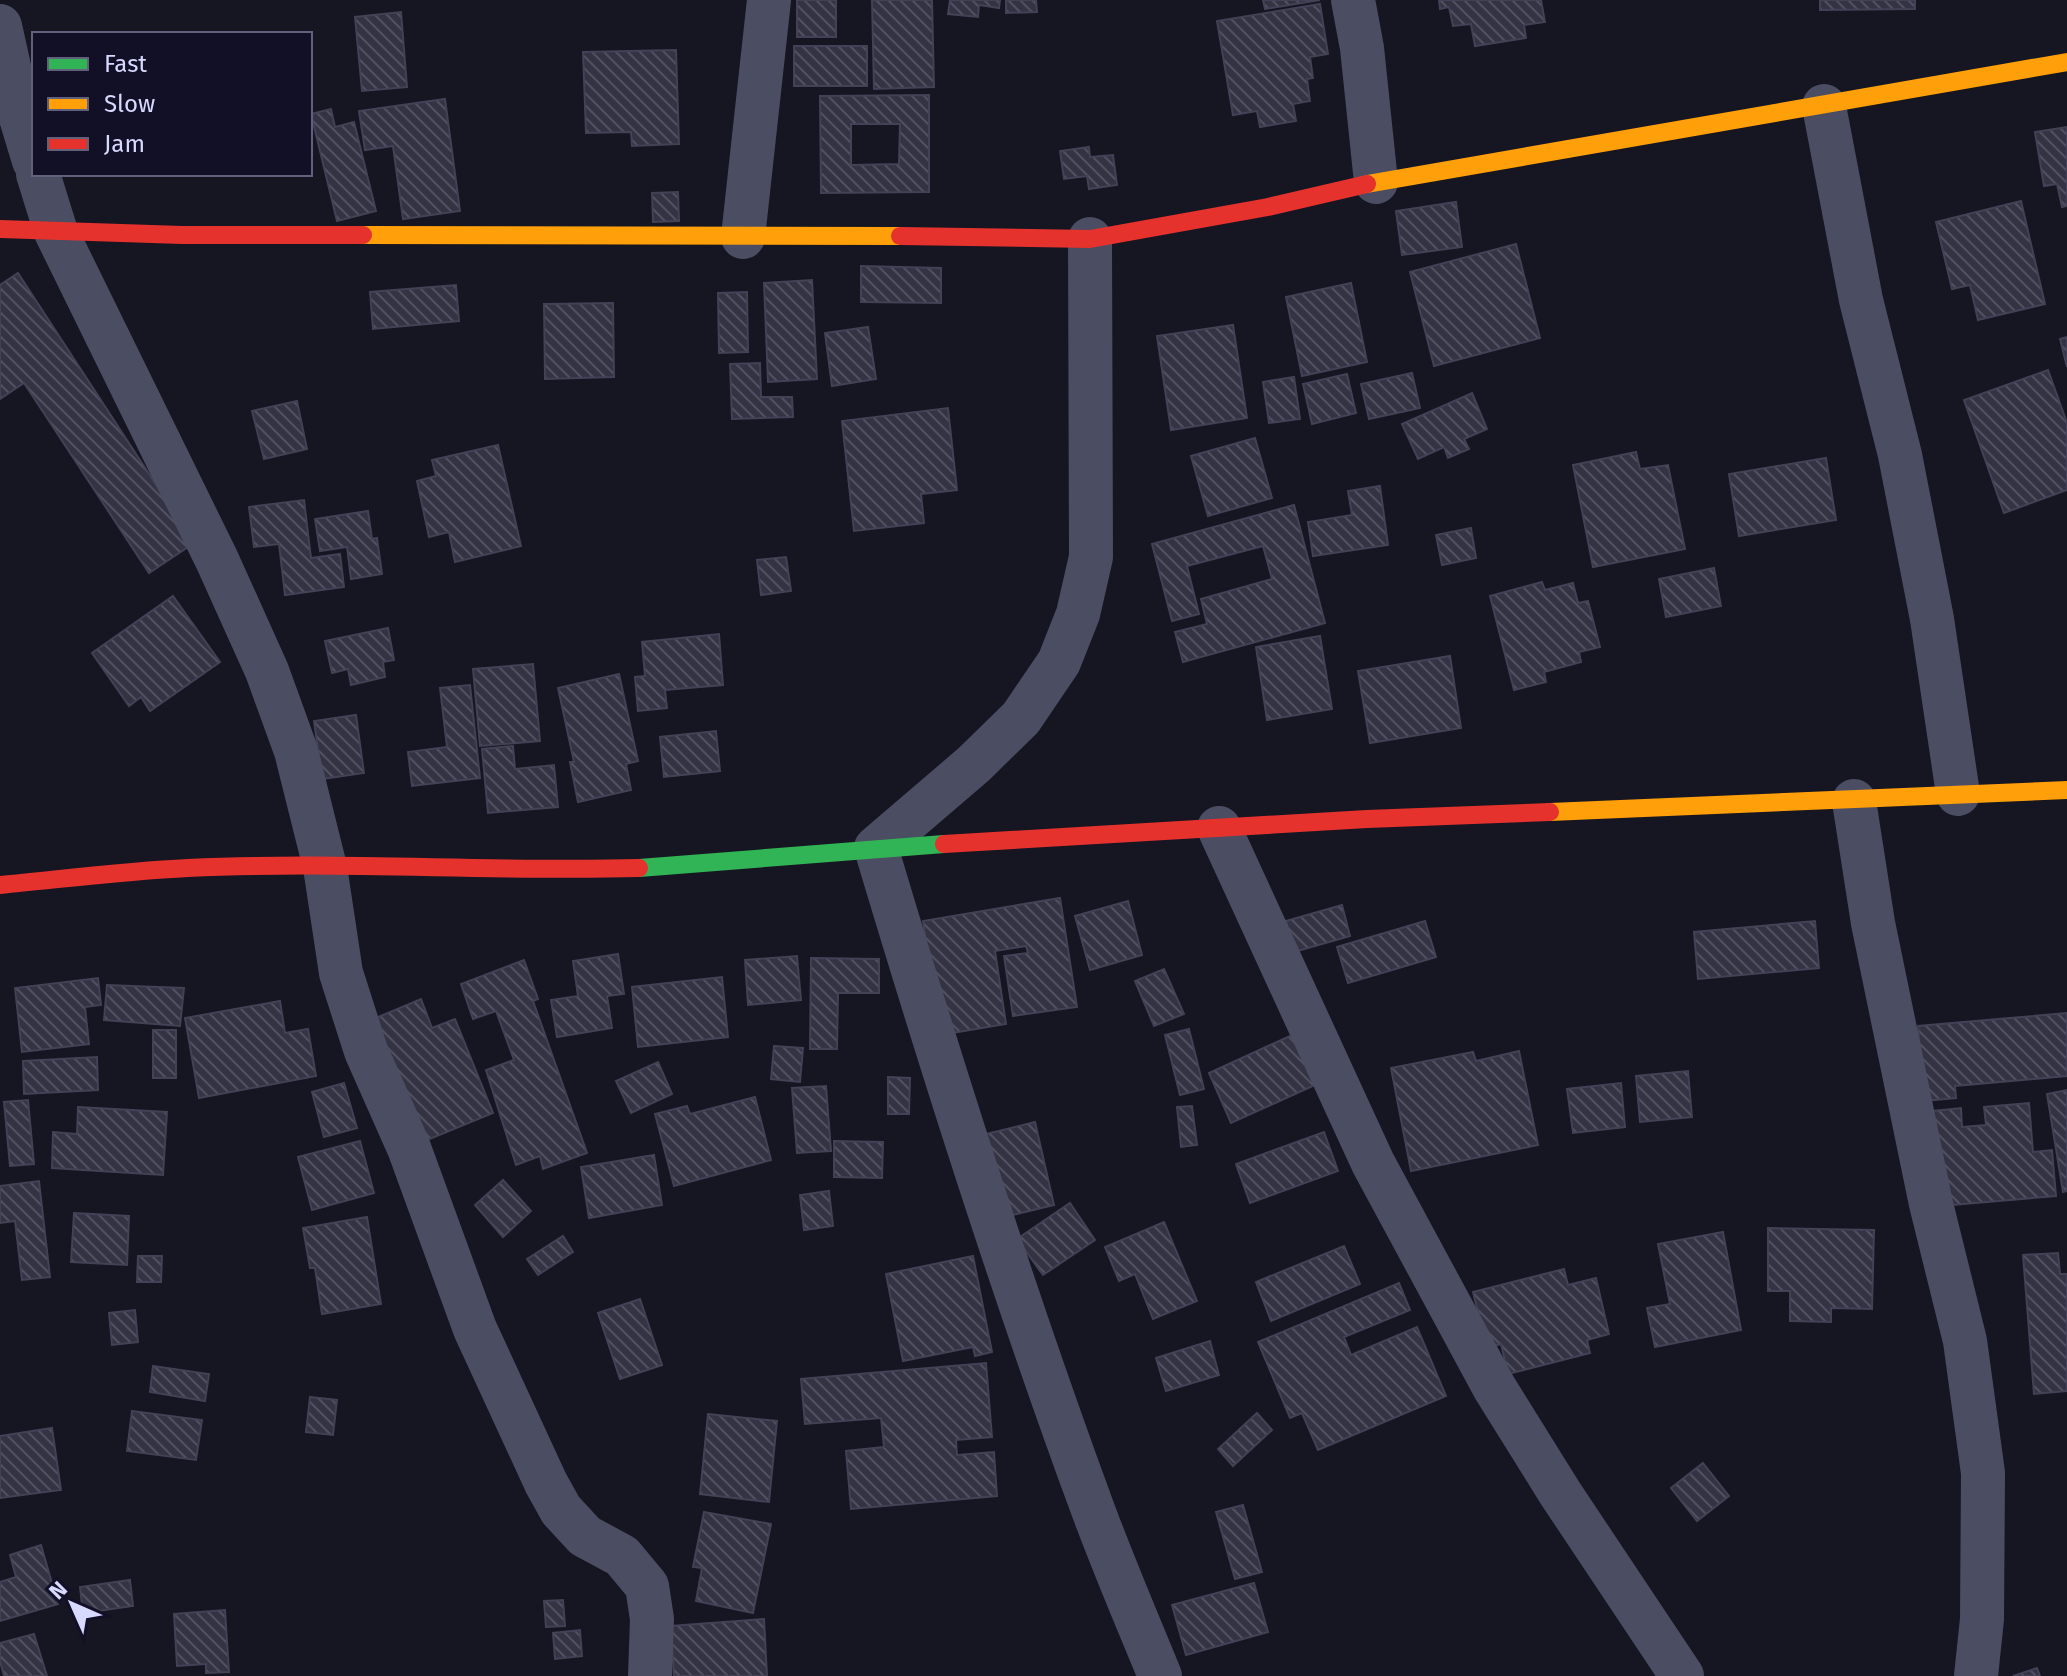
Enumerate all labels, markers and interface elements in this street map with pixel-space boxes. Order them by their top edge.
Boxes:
legend [32,32,312,176]
text: Fast [104,50,147,78]
text: Slow [104,90,155,118]
text: Jam [104,130,145,158]
north arrow [32,1564,112,1644]
text: N [44,1576,73,1605]

